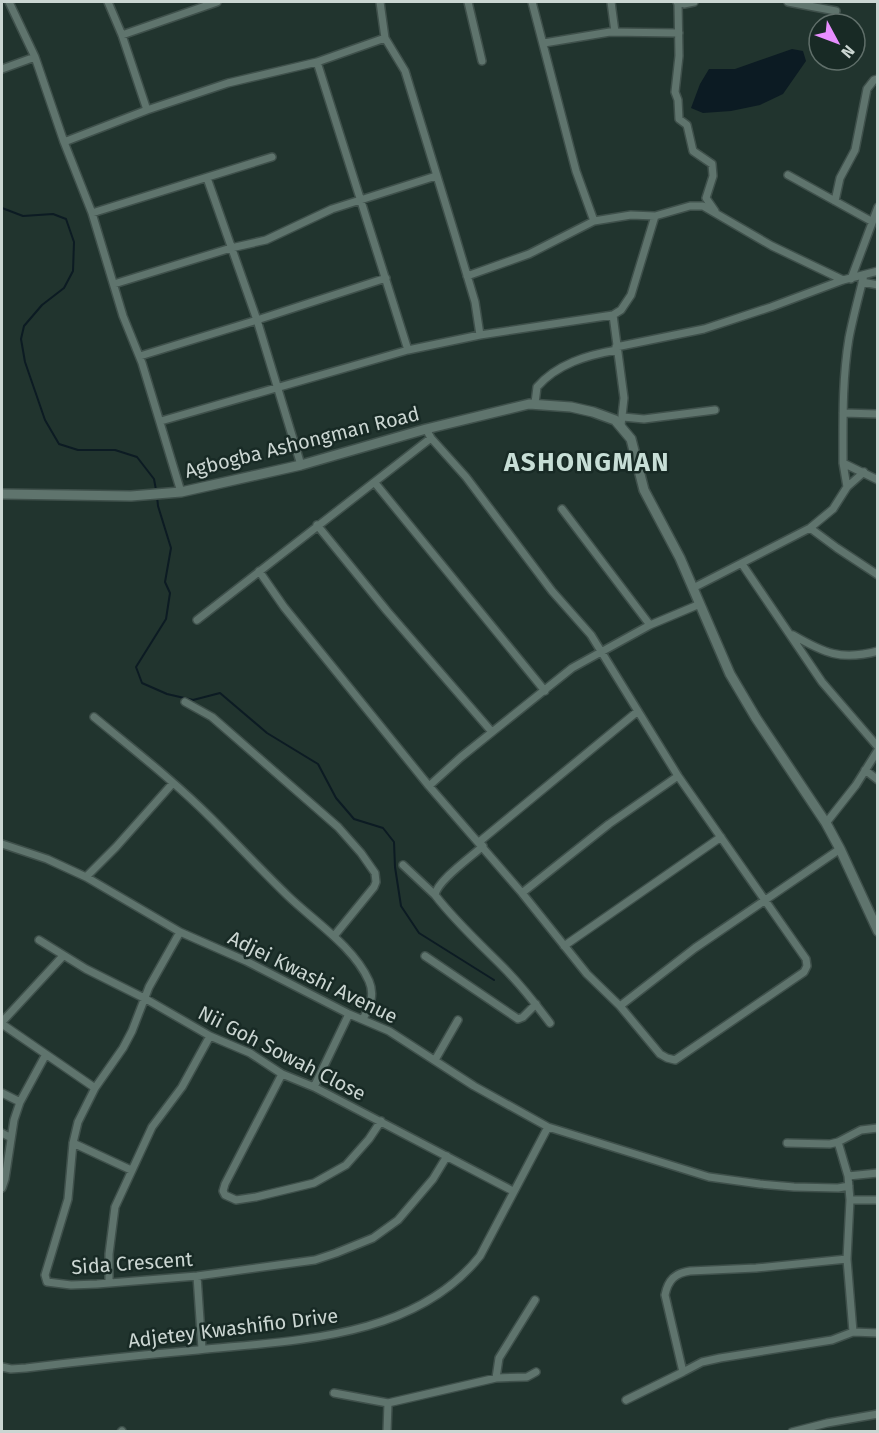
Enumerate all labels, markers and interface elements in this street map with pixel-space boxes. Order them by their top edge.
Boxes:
north arrow [807,12,867,72]
text: N [837,41,859,62]
street label: Agbogba Ashongman Road [182,401,422,483]
district label: ASHONGMAN [503,447,670,478]
street label: Adjei Kwashi Avenue [224,926,402,1028]
street label: Nii Goh Sowah Close [194,1000,370,1106]
street label: Sida Crescent [70,1247,194,1279]
street label: Adjetey Kwashifio Drive [127,1303,339,1353]

